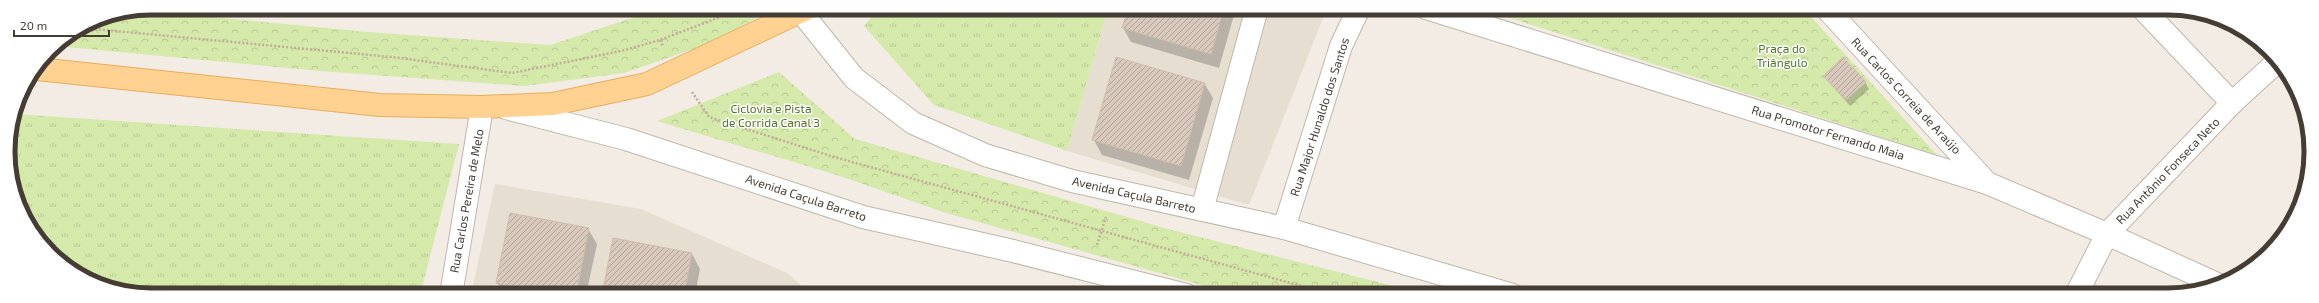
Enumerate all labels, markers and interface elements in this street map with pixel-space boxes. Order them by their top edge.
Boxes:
scale bar [14,12,109,38]
text: 20 m [20,18,47,32]
street label: Rua Carlos Correia de Araújo [1848,34,1964,157]
street label: Rua Major Hunaldo dos Santos [1287,35,1352,198]
park label: Praça do Triângulo [1756,41,1808,69]
park label: Ciclovia e Pista de Corrida Canal 3 [722,101,820,129]
street label: Rua Promotor Fernando Maia [1750,102,1906,162]
street label: Rua Antônio Fonseca Neto [2113,114,2222,226]
street label: Rua Carlos Pereira de Melo [446,128,486,274]
street label: Avenida Caçula Barreto [744,171,869,224]
street label: Avenida Caçula Barreto [1071,173,1198,216]

